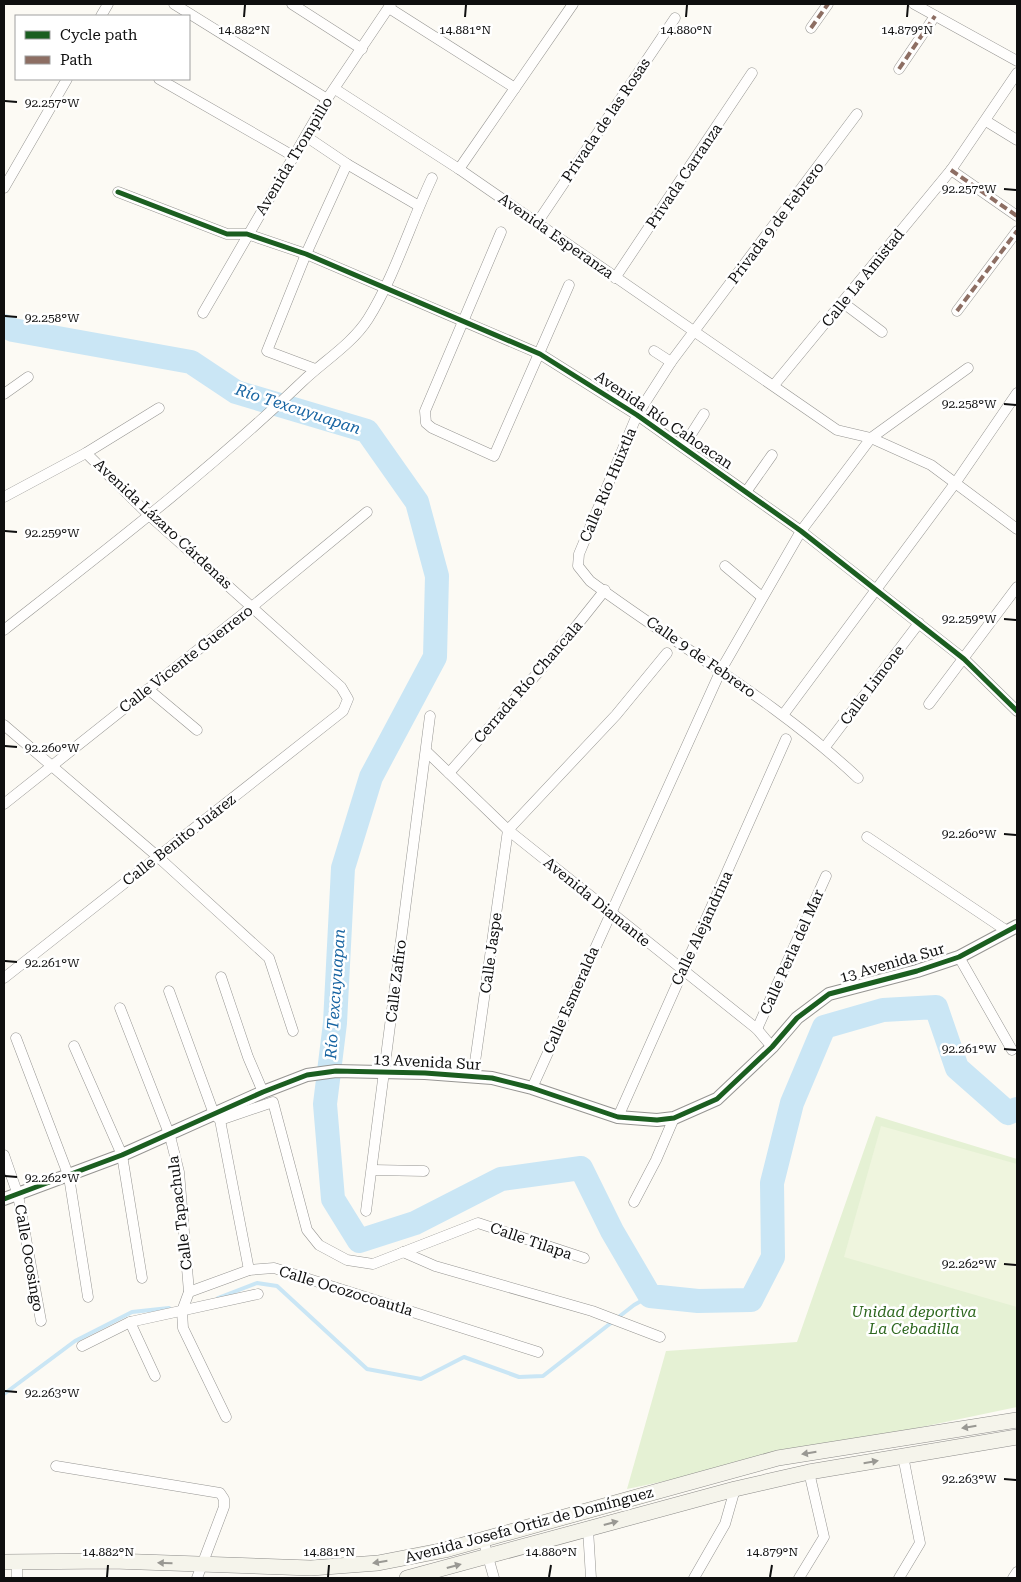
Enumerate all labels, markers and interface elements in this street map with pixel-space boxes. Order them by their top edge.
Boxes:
legend [15,15,190,80]
text: 14.882°N [218,23,270,37]
text: 14.881°N [439,23,491,37]
text: 14.880°N [660,23,712,37]
text: 14.879°N [881,23,933,37]
text: Cycle path [60,26,138,44]
text: Path [60,51,93,69]
street label: Privada de las Rosas [558,55,654,185]
street label: Avenida Trompillo [252,94,336,218]
text: 92.257°W [25,96,80,110]
street label: Privada Carranza [642,120,726,232]
street label: Privada 9 de Febrero [724,159,828,287]
text: 92.257°W [942,182,997,196]
street label: Avenida Esperanza [495,189,617,283]
street label: Calle La Amistad [818,225,908,331]
text: 92.258°W [25,311,80,325]
street label: Avenida Río Cahoacan [592,367,737,473]
water label: Río Texcuyuapan [232,379,363,438]
text: 92.258°W [942,397,997,411]
street label: Calle Río Huixtla [576,425,640,545]
street label: Avenida Lázaro Cárdenas [90,455,236,593]
text: 92.259°W [25,526,80,540]
street label: Calle Vicente Guerrero [116,601,256,717]
street label: Calle 9 de Febrero [643,612,759,702]
text: 92.259°W [942,612,997,626]
street label: Cerrada Río Chancala [470,617,586,747]
street label: Calle Limone [836,642,908,728]
text: 92.260°W [25,741,80,755]
street label: Calle Benito Juárez [119,790,239,890]
text: 92.260°W [942,827,997,841]
street label: Avenida Diamante [540,853,654,951]
street label: Calle Alejandrina [668,868,736,988]
street label: Calle Perla del Mar [756,887,828,1017]
street label: Calle Jaspe [476,911,506,995]
water label: Río Texcuyuapan [321,928,349,1061]
street label: Calle Zafiro [382,939,410,1023]
street label: 13 Avenida Sur [838,939,946,987]
street label: Calle Esmeralda [539,944,603,1056]
text: 92.261°W [25,956,80,970]
text: 92.261°W [942,1042,997,1056]
street label: 13 Avenida Sur [373,1050,481,1074]
street label: Calle Tapachula [164,1155,196,1271]
text: 92.262°W [25,1171,80,1185]
street label: Calle Ocosingo [11,1203,47,1313]
street label: Calle Tilapa [488,1219,574,1263]
text: 92.262°W [942,1257,997,1271]
street label: Calle Ocozocoautla [277,1262,415,1320]
park label: Unidad deportiva La Cebadilla [852,1303,976,1338]
text: 92.263°W [25,1386,80,1400]
one-way arrow [961,1423,977,1431]
one-way arrow [800,1450,816,1458]
one-way arrow [863,1457,879,1465]
text: 92.263°W [942,1472,997,1486]
street label: Avenida Josefa Ortiz de Domínguez [403,1483,655,1567]
one-way arrow [603,1519,618,1527]
text: 14.882°N [82,1545,134,1559]
text: 14.881°N [303,1545,355,1559]
text: 14.880°N [525,1545,577,1559]
text: 14.879°N [746,1545,798,1559]
one-way arrow [157,1558,173,1566]
one-way arrow [372,1559,388,1567]
one-way arrow [447,1562,462,1570]

